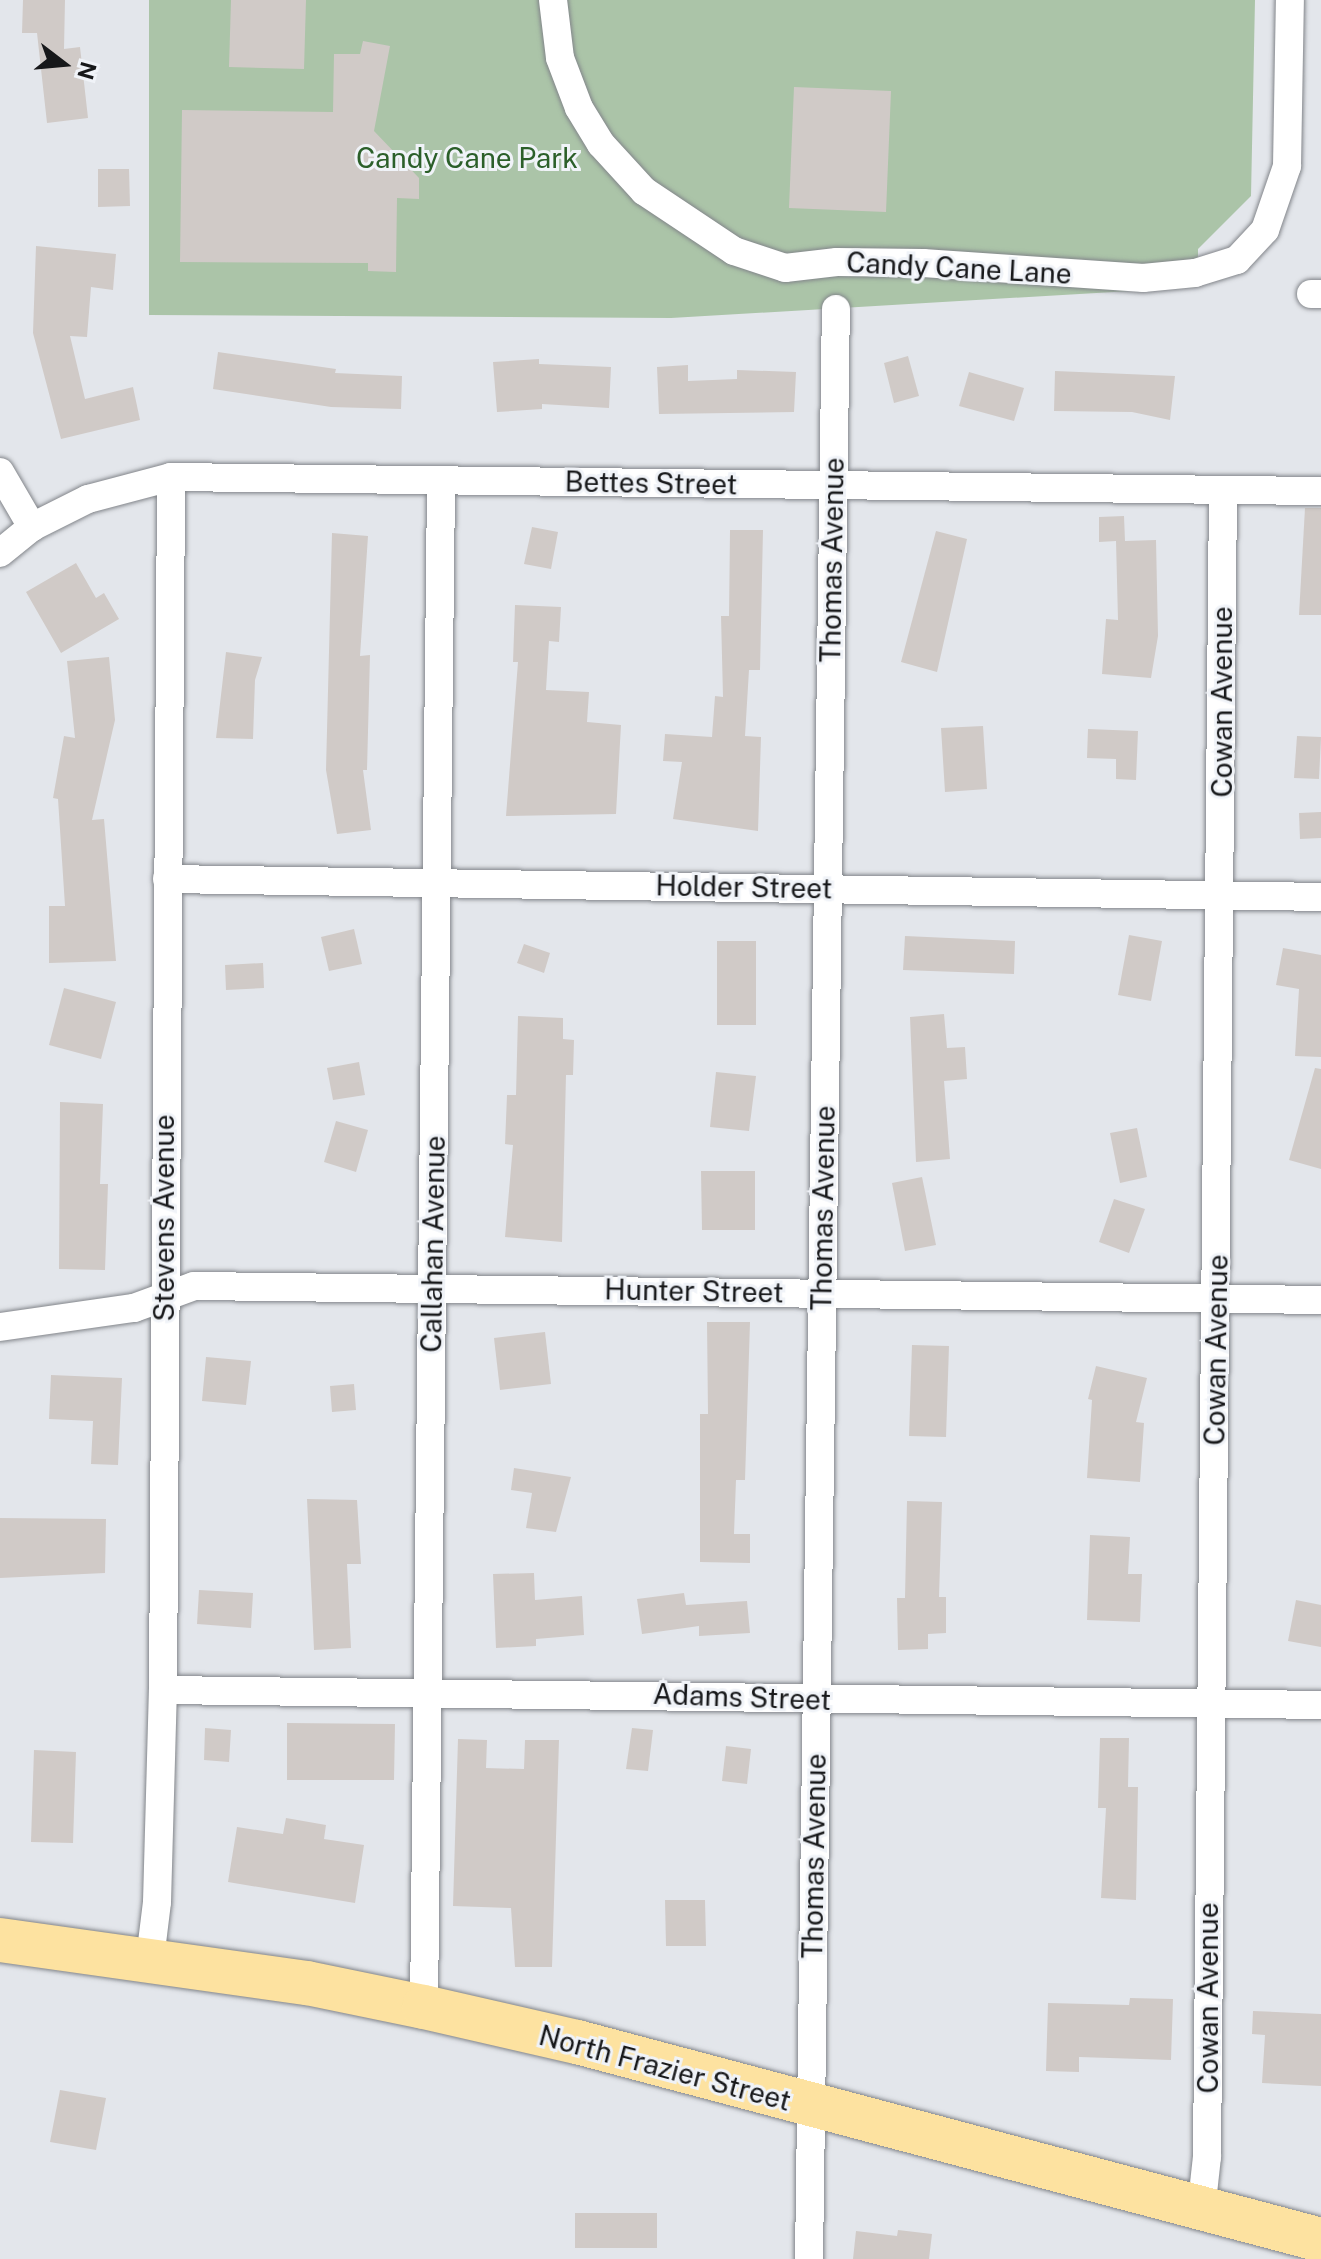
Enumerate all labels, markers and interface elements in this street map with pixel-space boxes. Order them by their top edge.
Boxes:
north arrow [24,24,104,104]
text: N [72,59,102,82]
park label: Candy Cane Park [356,141,578,175]
street label: Candy Cane Lane [845,245,1073,291]
street label: Thomas Avenue [813,457,851,663]
street label: Bettes Street [564,465,738,501]
street label: Cowan Avenue [1205,607,1239,797]
street label: Holder Street [655,869,833,905]
street label: Thomas Avenue [804,1105,842,1311]
street label: Stevens Avenue [147,1114,181,1322]
street label: Callahan Avenue [414,1135,452,1353]
street label: Cowan Avenue [1198,1254,1234,1446]
street label: Hunter Street [604,1273,784,1309]
street label: Adams Street [652,1677,832,1717]
street label: Thomas Avenue [795,1753,833,1959]
street label: Cowan Avenue [1191,1903,1225,2093]
street label: North Frazier Street [535,2018,795,2118]

